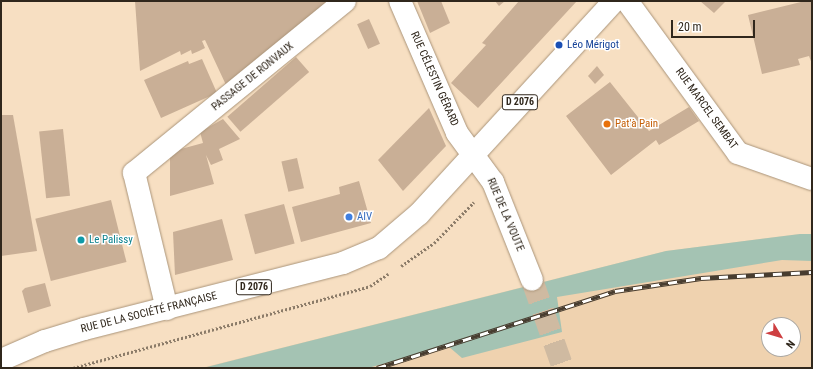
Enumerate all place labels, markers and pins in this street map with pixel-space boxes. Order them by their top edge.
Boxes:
place label: Léo Mérigot [567,38,619,52]
marker: Léo Mérigot [554,40,564,50]
place label: Pat'à Pain [615,117,658,131]
marker: Pat'à Pain [602,119,612,129]
place label: AIV [357,210,372,224]
marker: AIV [344,212,354,222]
place label: Le Palissy [89,233,133,247]
marker: Le Palissy [76,235,86,245]

